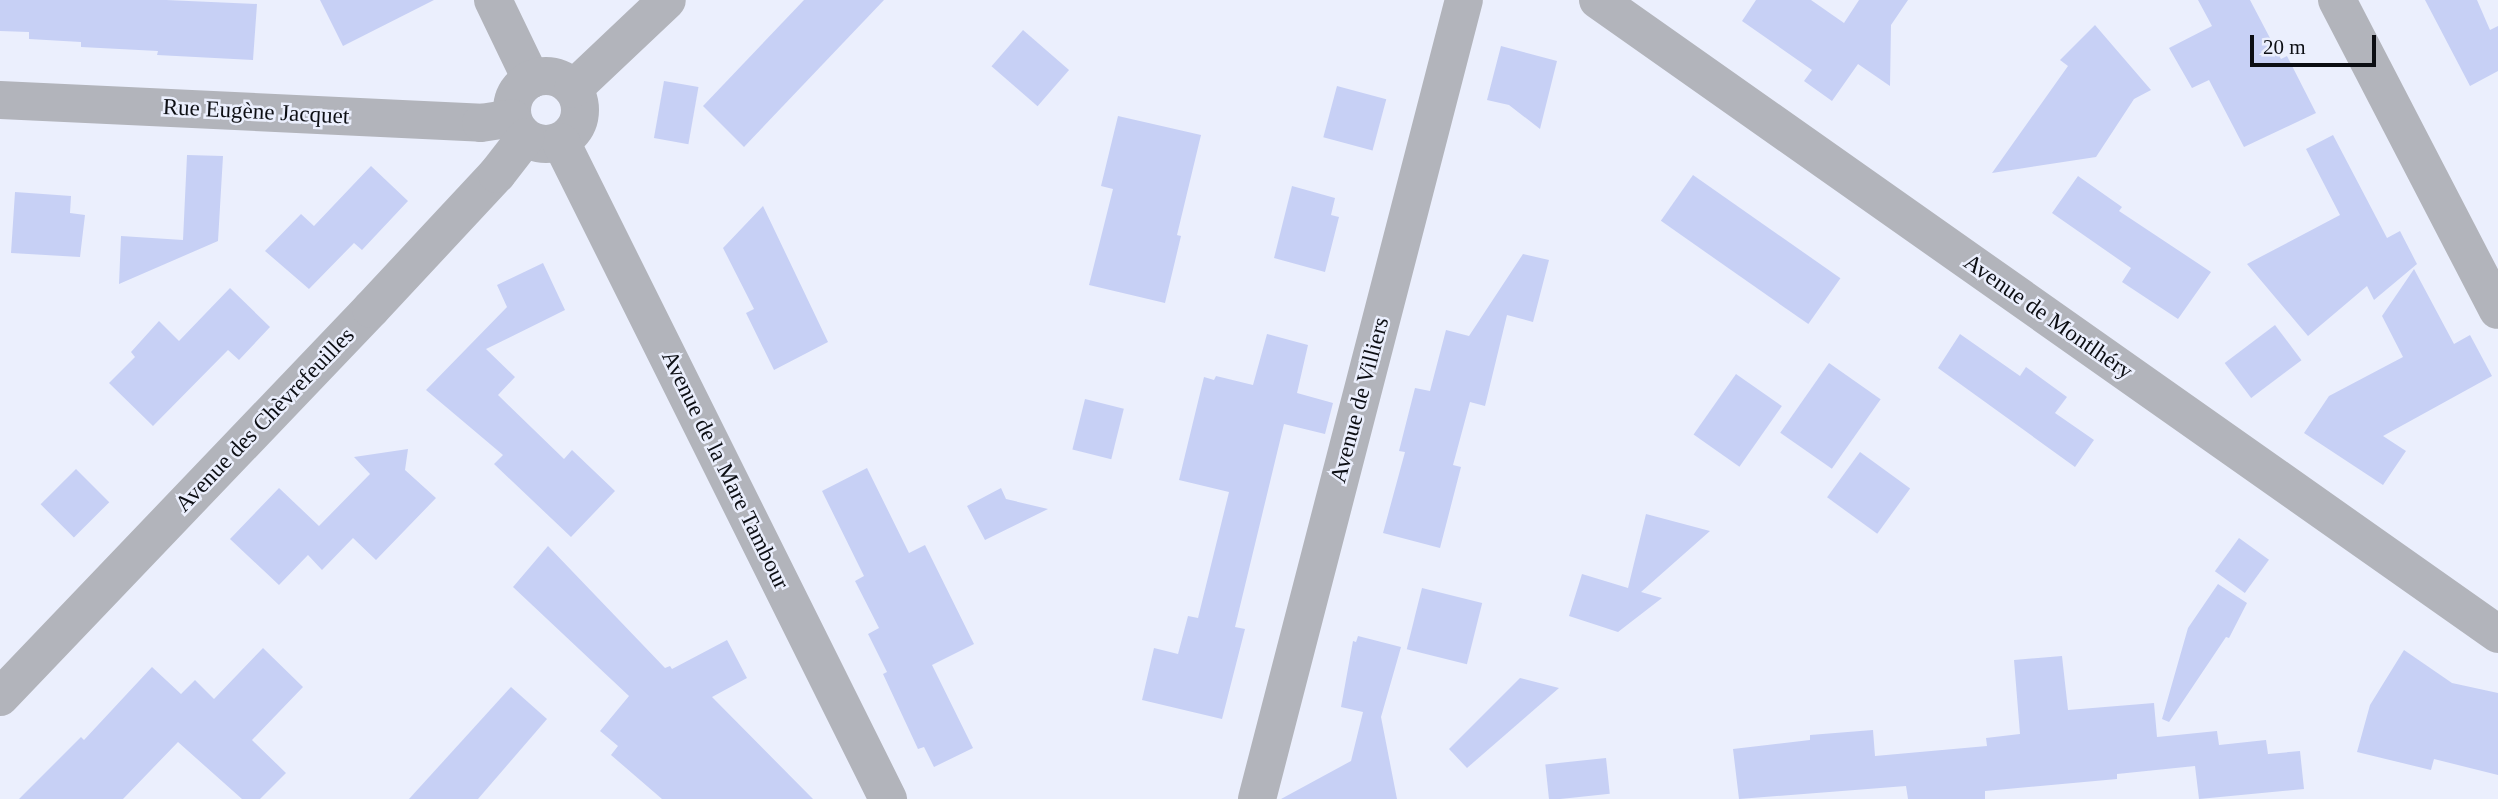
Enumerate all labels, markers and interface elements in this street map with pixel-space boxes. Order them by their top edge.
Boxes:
scale bar [2253,21,2379,65]
text: 20 m [2263,35,2306,59]
street label: Rue Eugène Jacquet [162,93,350,131]
street label: Avenue de Montlhéry [1958,248,2138,386]
street label: Avenue de Villiers [1325,314,1395,486]
street label: Avenue des Chèvrefeuilles [170,322,360,518]
street label: Avenue de la Mare Tambour [655,346,795,594]

